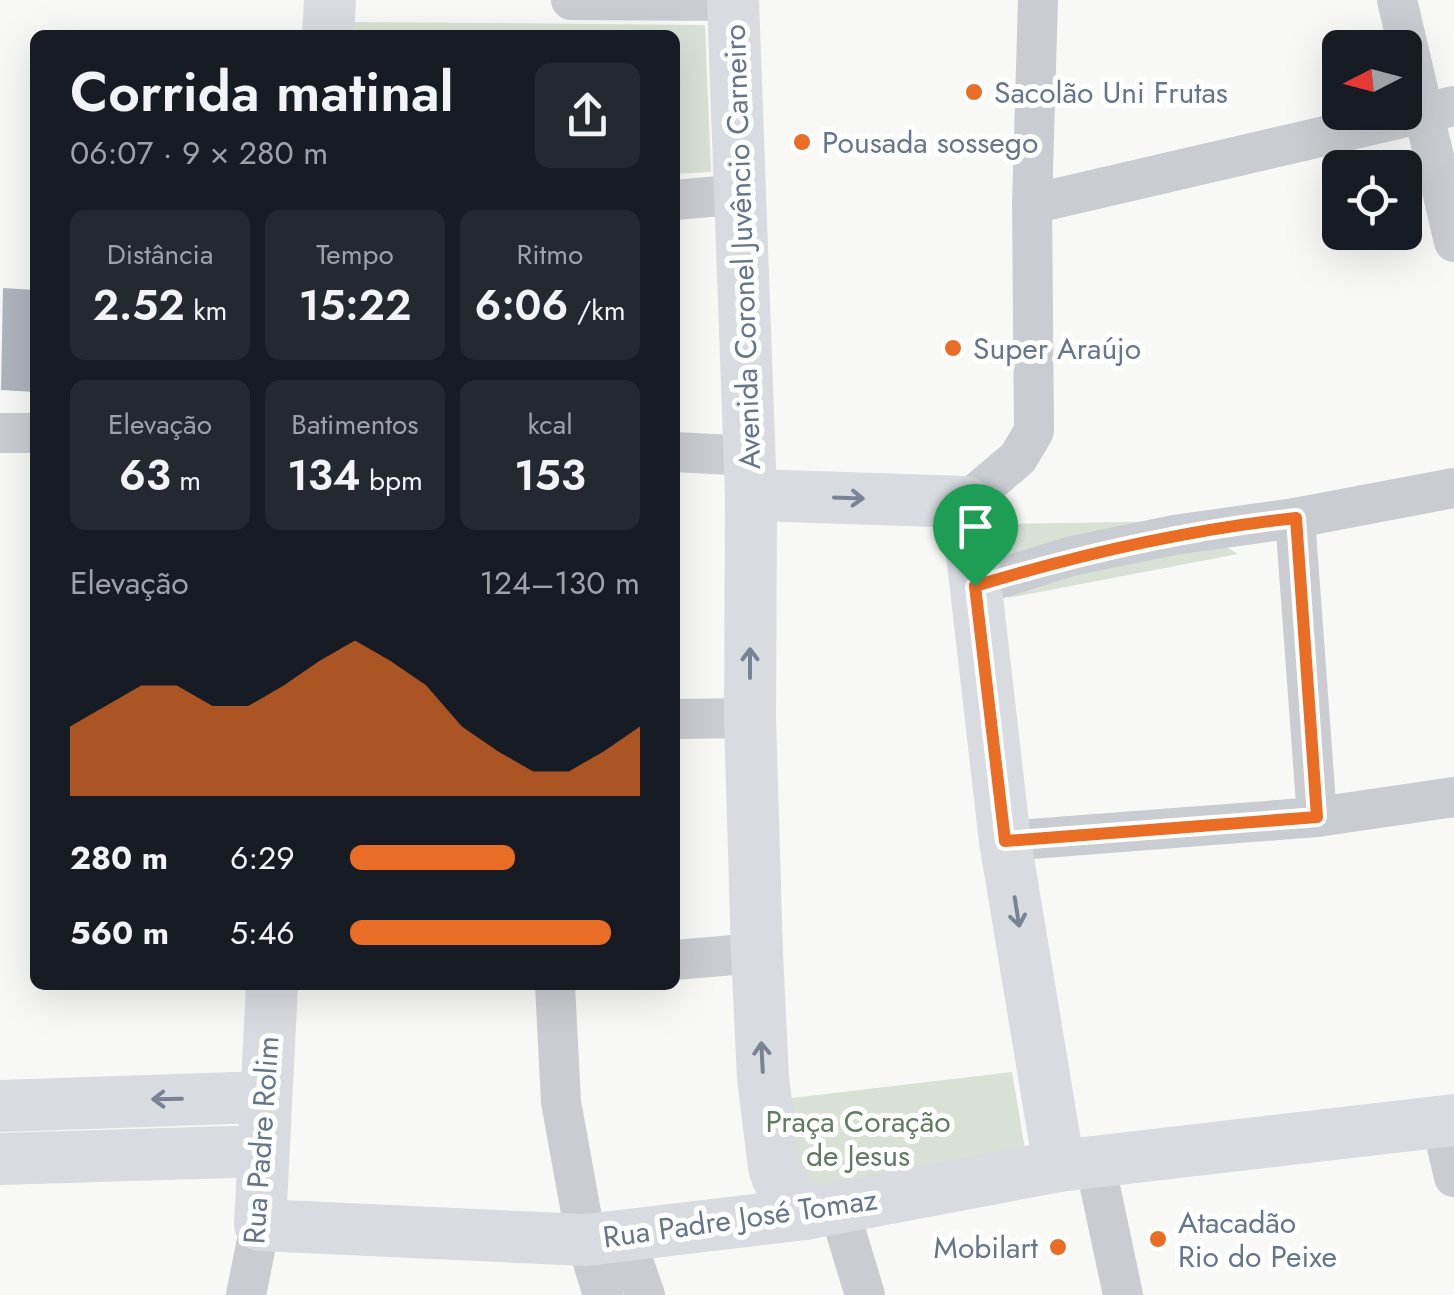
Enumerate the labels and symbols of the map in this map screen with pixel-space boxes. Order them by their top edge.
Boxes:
street label: Avenida Coronel Juvêncio Carneiro [713,24,771,470]
north arrow [1322,30,1422,130]
place label: Sacolão Uni Frutas [994,71,1228,114]
marker: Sacolão Uni Frutas [963,81,985,103]
place label: Pousada sossego [822,121,1038,164]
marker: Pousada sossego [791,131,813,153]
place label: Super Araújo [973,327,1141,370]
marker: Super Araújo [942,337,964,359]
pin [933,484,1018,587]
one-way arrow [832,489,864,508]
one-way arrow [740,647,760,680]
one-way arrow [1008,895,1026,927]
street label: Rua Padre Rolim [232,1034,290,1246]
one-way arrow [752,1042,771,1074]
one-way arrow [152,1090,184,1109]
park label: Praça Coração de Jesus [765,1100,951,1177]
street label: Rua Padre José Tomaz [600,1177,880,1259]
place label: Atacadão Rio do Peixe [1178,1201,1337,1278]
place label: Mobilart [934,1226,1039,1269]
marker: Atacadão Rio do Peixe [1147,1228,1169,1250]
marker: Mobilart [1047,1236,1069,1258]

